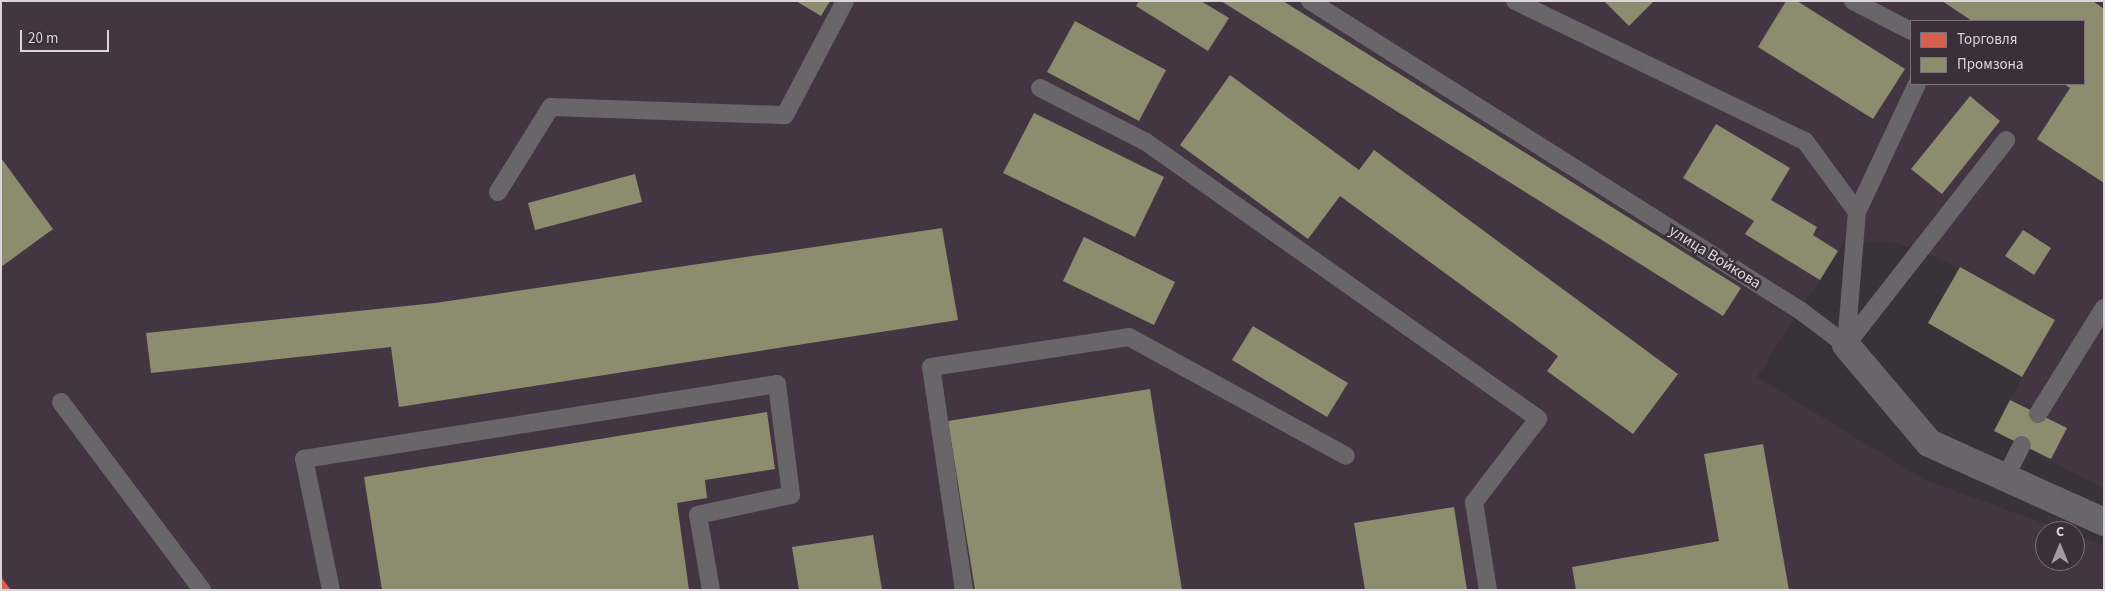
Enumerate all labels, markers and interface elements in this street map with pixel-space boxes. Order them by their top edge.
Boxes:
scale bar [22,20,111,52]
legend [1910,20,2085,85]
text: 20 m [28,28,58,49]
text: Торговля [1957,29,2017,50]
text: Промзона [1957,54,2024,75]
street label: улица Войкова [1665,221,1765,293]
north arrow [2035,521,2085,571]
text: С [2056,522,2064,542]

